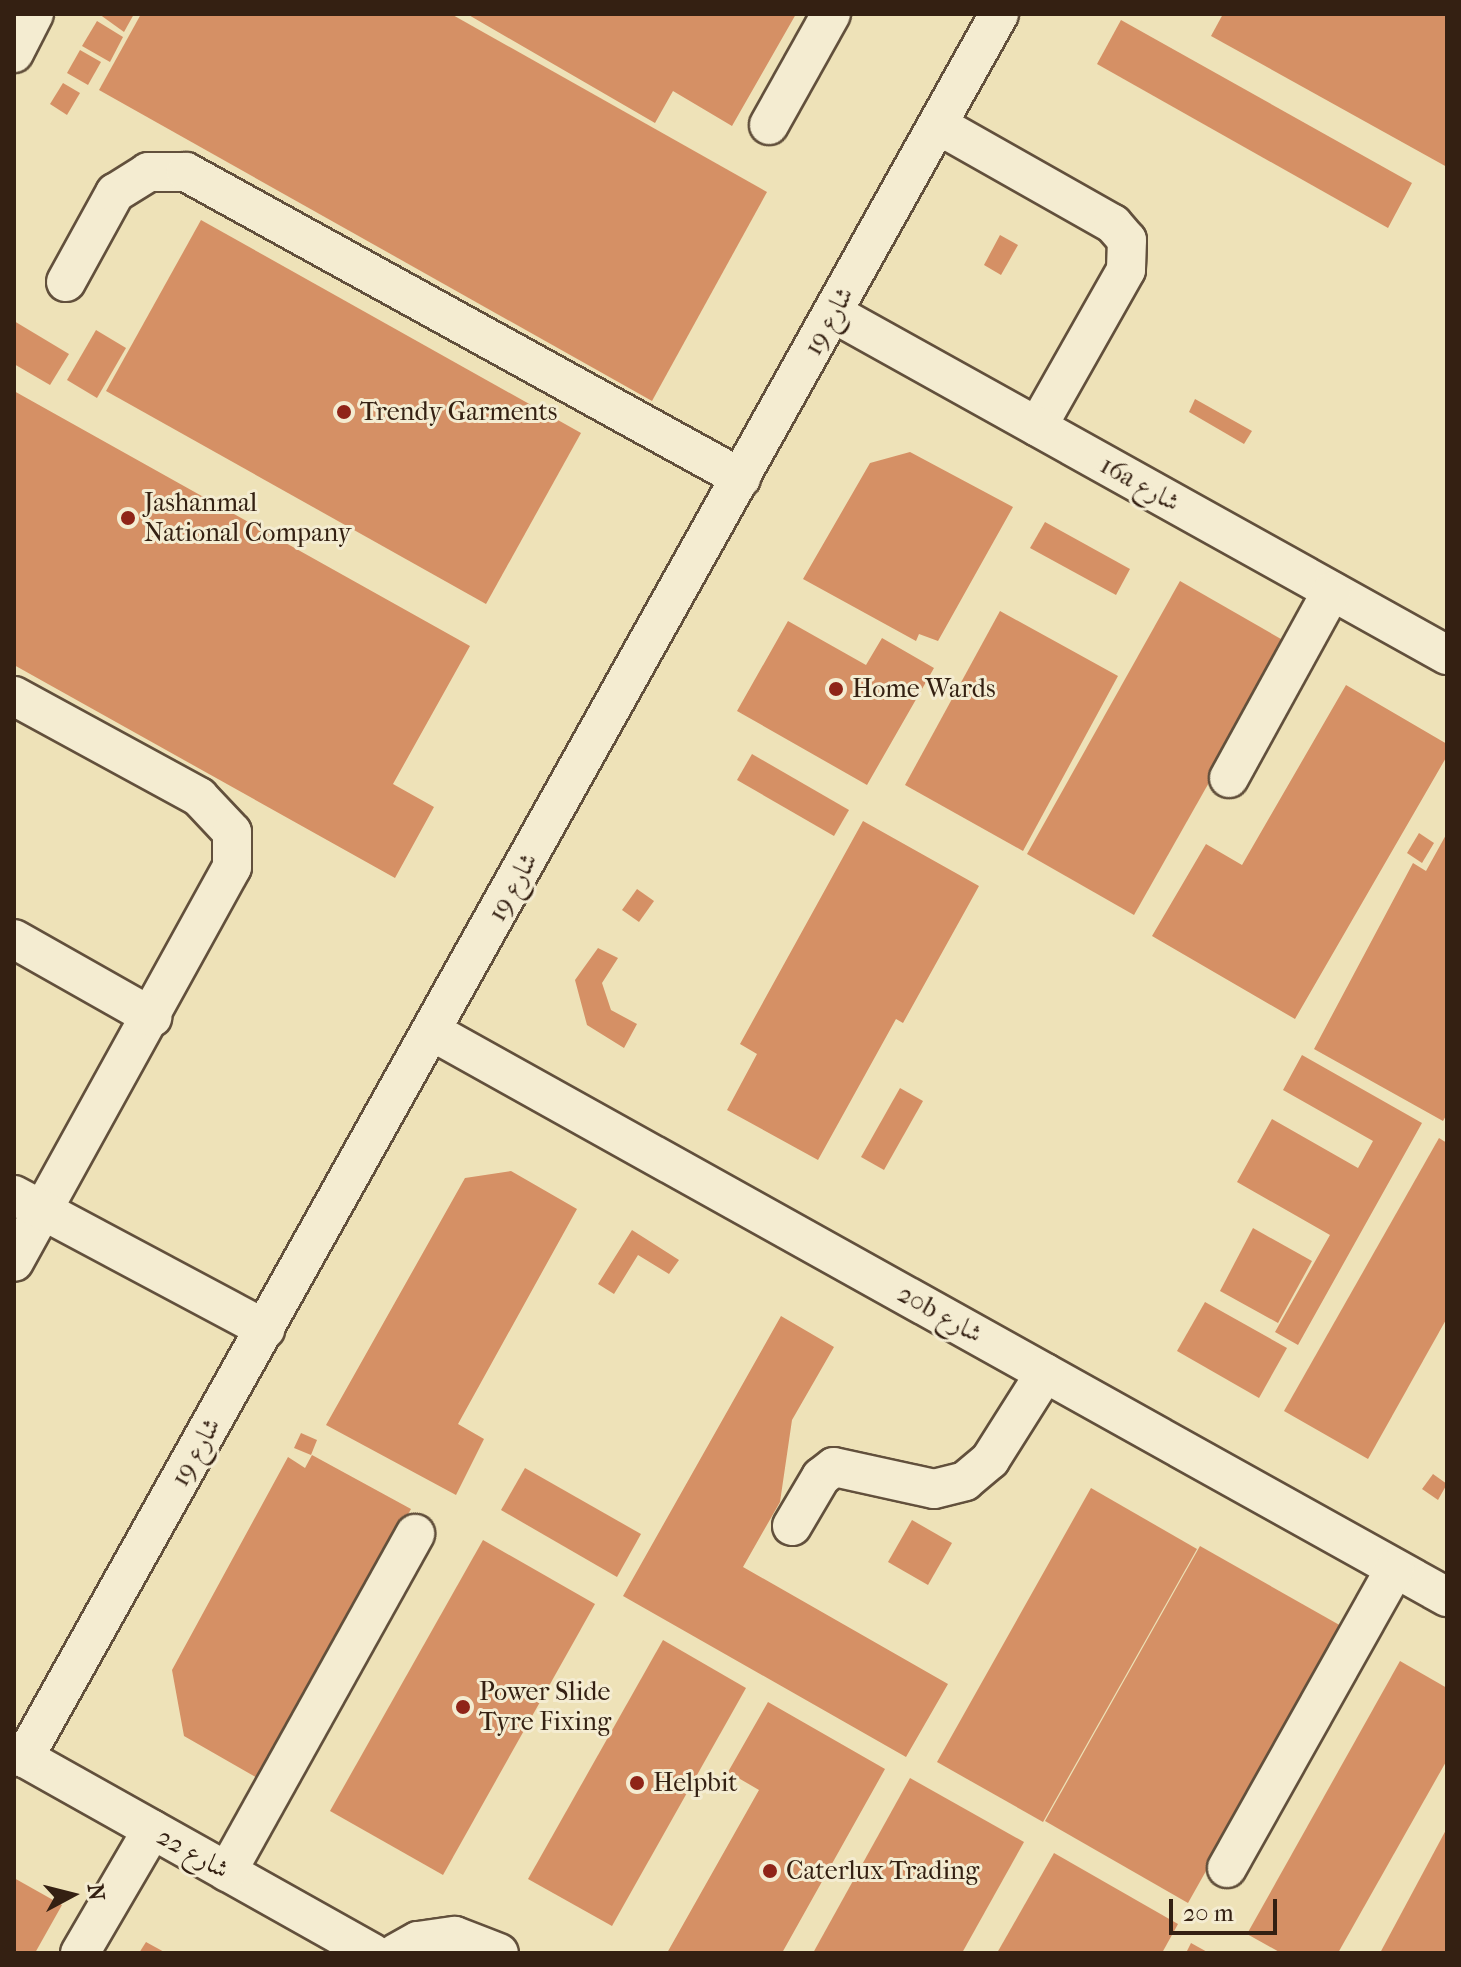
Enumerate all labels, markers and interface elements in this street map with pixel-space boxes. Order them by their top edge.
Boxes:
street label: شارع 19 [798,281,860,361]
place label: Trendy Garments [360,396,557,428]
marker: Trendy Garments [335,403,353,421]
street label: 16a شارع [1095,450,1185,518]
place label: Jashanmal National Company [144,487,351,548]
marker: Jashanmal National Company [119,509,137,527]
place label: Home Wards [852,673,995,705]
marker: Home Wards [827,680,845,698]
street label: شارع 19 [482,847,544,927]
street label: 20b شارع [892,1278,988,1350]
street label: شارع 19 [165,1412,227,1492]
place label: Power Slide Tyre Fixing [479,1676,611,1738]
marker: Power Slide Tyre Fixing [454,1698,472,1716]
place label: Helpbit [653,1767,737,1799]
marker: Helpbit [628,1774,646,1792]
street label: شارع 22 [152,1821,234,1885]
north arrow [32,1855,112,1935]
place label: Caterlux Trading [786,1855,979,1887]
marker: Caterlux Trading [761,1862,779,1880]
text: N [82,1882,110,1902]
scale bar [1173,1883,1281,1933]
text: 20 m [1183,1899,1234,1927]

